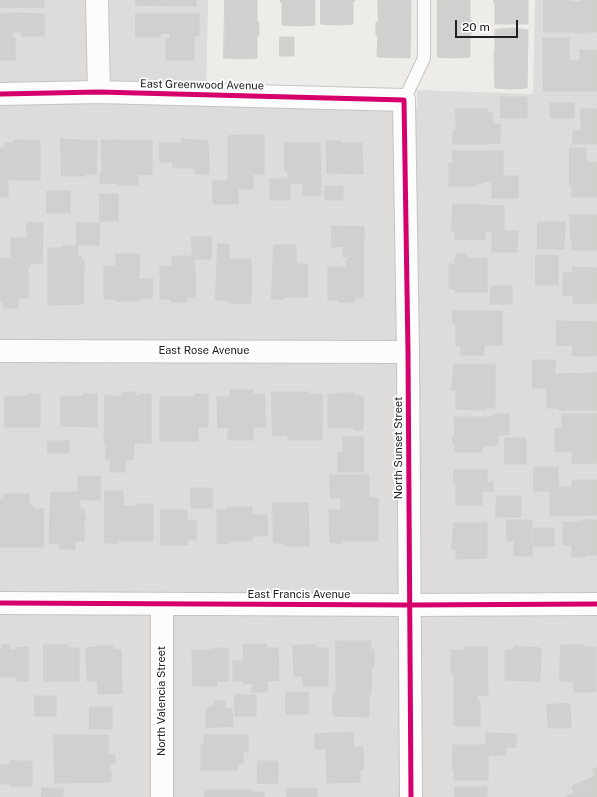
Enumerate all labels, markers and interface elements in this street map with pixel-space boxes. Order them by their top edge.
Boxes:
scale bar [457,12,520,38]
text: 20 m [462,20,490,34]
street label: East Greenwood Avenue [140,77,264,93]
street label: East Rose Avenue [159,344,249,358]
street label: North Sunset Street [392,397,406,499]
street label: East Francis Avenue [248,588,350,602]
street label: North Valencia Street [155,646,169,756]

